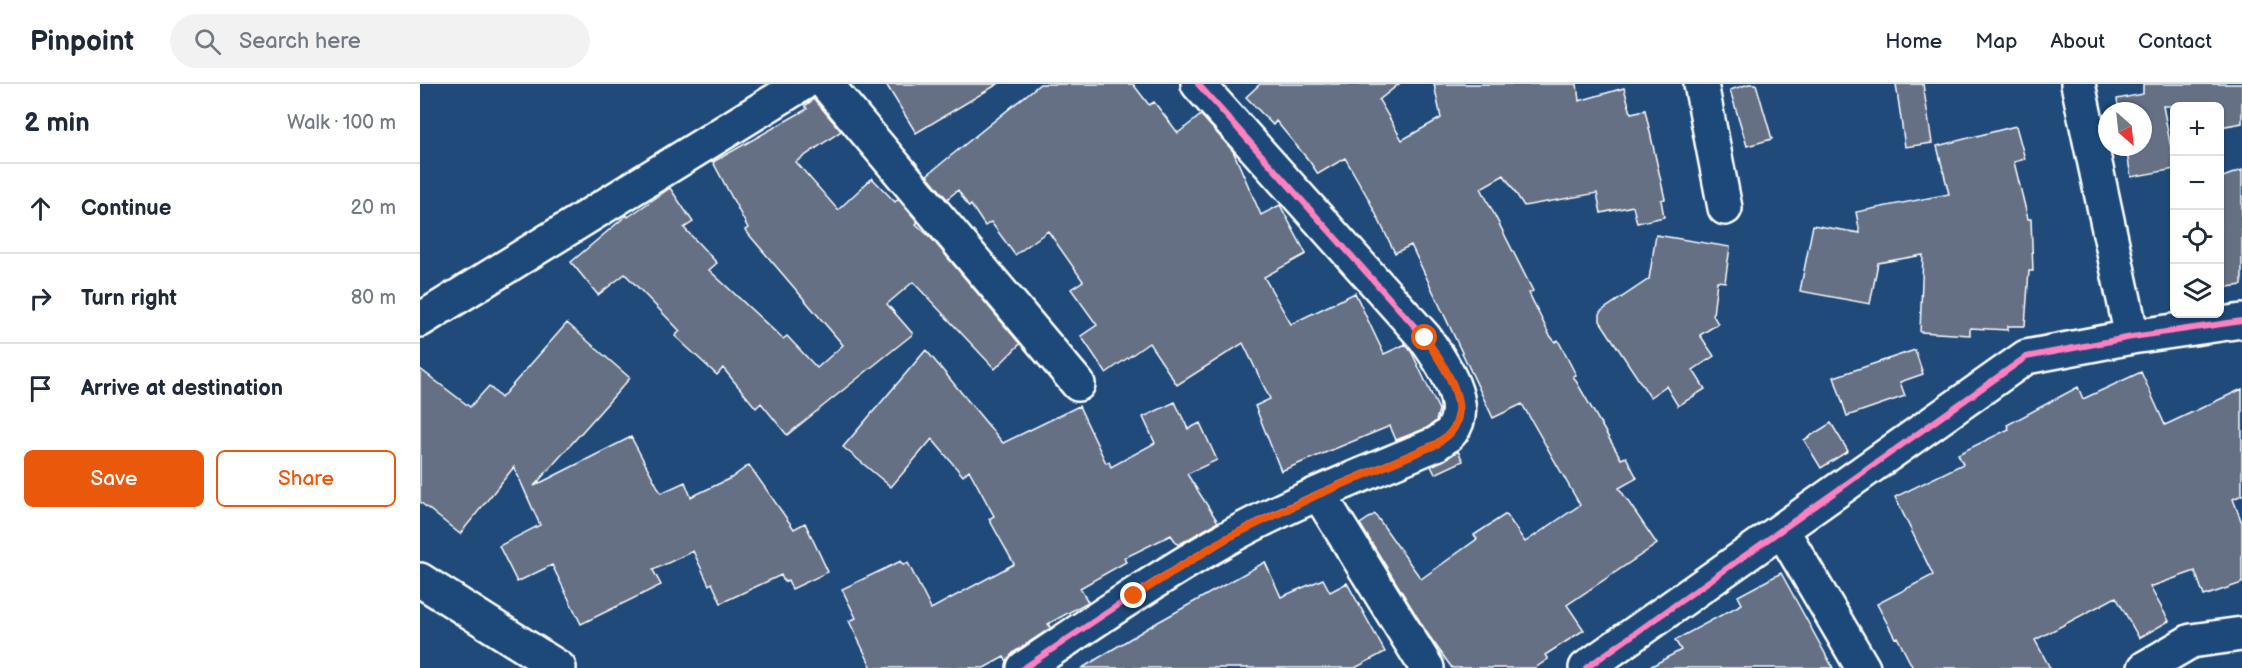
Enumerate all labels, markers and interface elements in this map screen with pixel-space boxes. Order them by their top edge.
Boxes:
search box [170,14,590,68]
text: Pinpoint [30,25,134,58]
icon: search [191,25,224,58]
text: Search here [239,28,361,55]
text: Home [1885,29,1942,54]
text: Map [1975,29,2017,54]
text: About [2050,29,2105,54]
text: Contact [2138,29,2212,54]
north arrow [2098,102,2152,156]
map controls [2170,102,2224,318]
button: + [2170,102,2224,156]
text: 2 min [24,108,90,139]
text: Walk · 100 m [287,111,396,135]
button: − [2170,156,2224,210]
icon: ahead [24,192,57,225]
text: Continue [81,195,171,222]
text: 20 m [351,196,396,220]
button: locate [2170,210,2224,264]
button: layers [2170,264,2224,318]
icon: right [24,282,57,315]
text: Turn right [81,285,177,312]
text: 80 m [351,286,396,310]
route start [1411,324,1437,350]
icon: arrive [24,372,57,405]
text: Arrive at destination [81,375,283,402]
button: Save [24,450,204,507]
button: Share [216,450,396,507]
route end [1120,582,1146,608]

